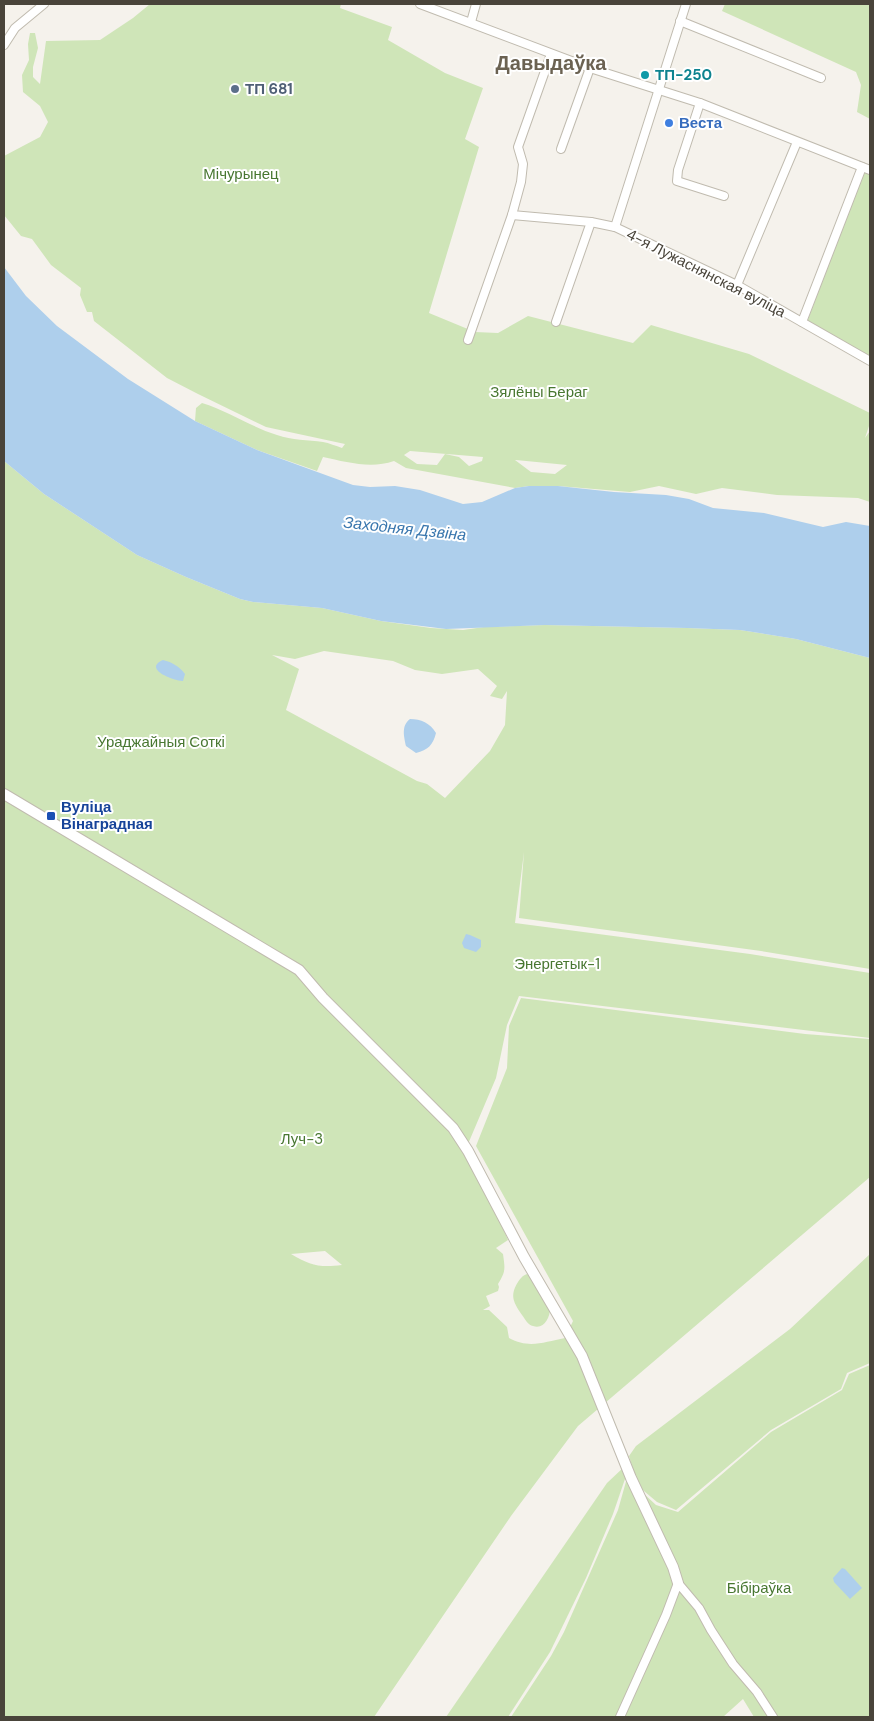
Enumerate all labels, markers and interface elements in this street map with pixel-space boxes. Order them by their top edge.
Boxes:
district label: Давыдаўка [496,50,607,76]
place label: ТП-250 [655,65,712,85]
marker: ТП-250 [639,69,651,81]
place label: ТП 681 [245,79,293,99]
marker: ТП 681 [229,83,241,95]
place label: Веста [679,113,723,133]
marker: Веста [663,117,675,129]
park label: Мічурынец [203,164,279,184]
street label: 4-я Лужаснянская вуліца [623,224,790,322]
park label: Зялёны Бераг [490,382,588,402]
water label: Заходняя Дзвіна [343,512,467,545]
park label: Ураджайныя Соткі [97,732,225,752]
place label: Вуліца Вінаградная [61,797,153,834]
marker: Вуліца Вінаградная [45,810,57,822]
park label: Энергетык-1 [514,954,600,974]
park label: Луч-3 [281,1129,323,1149]
park label: Бібіраўка [727,1578,792,1598]

